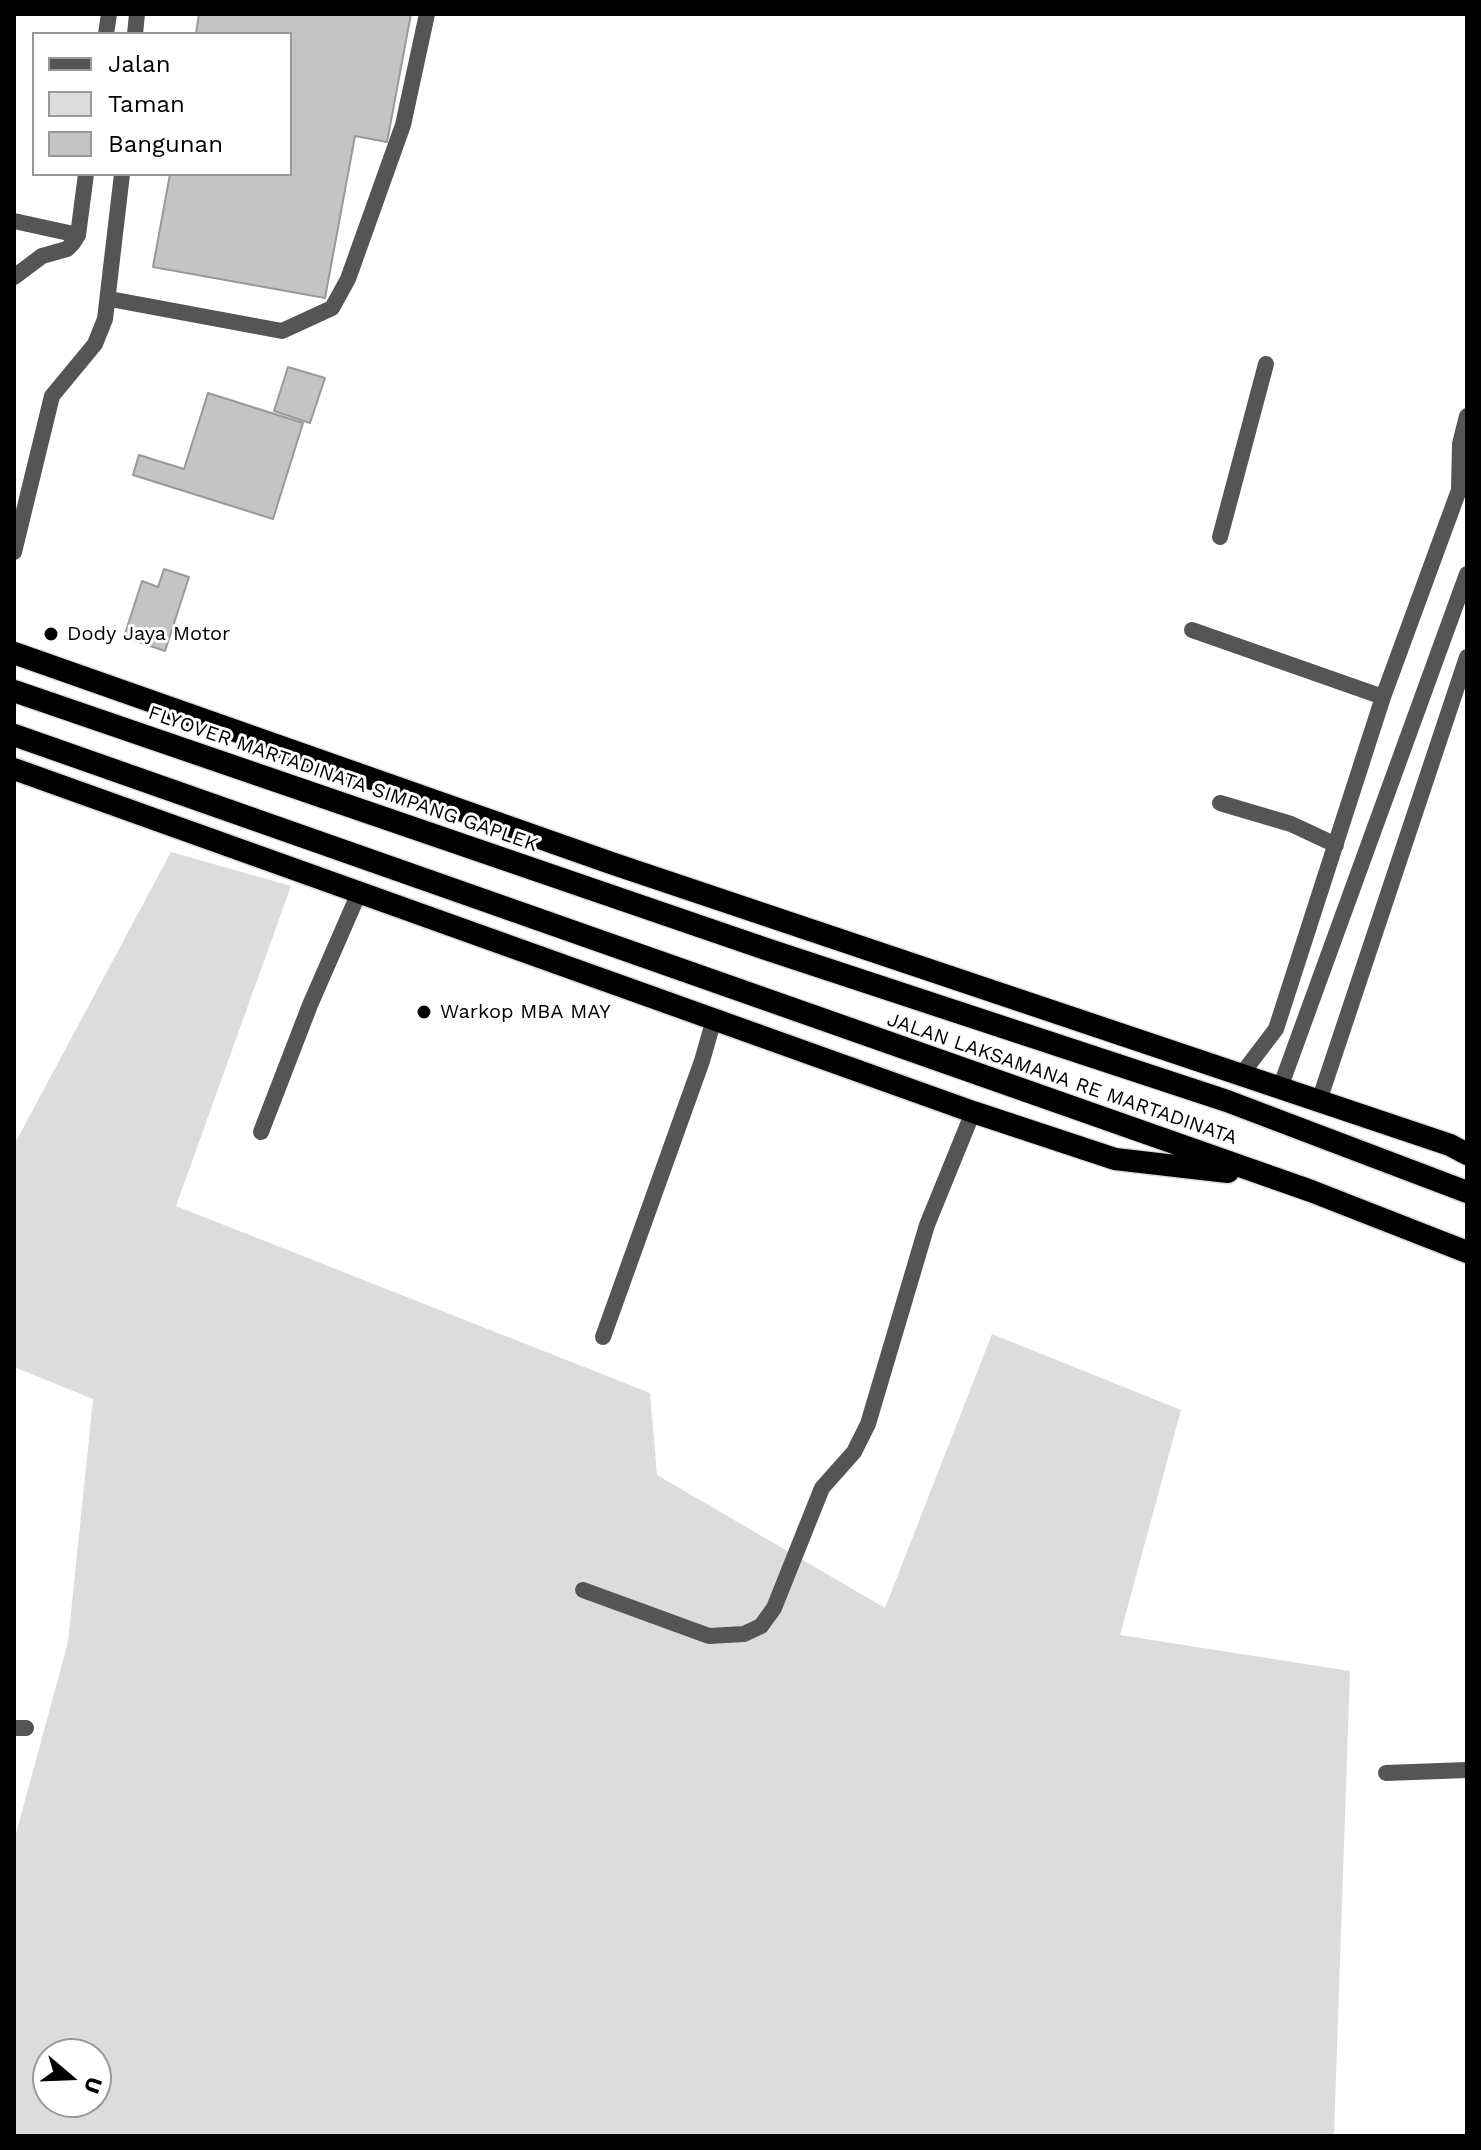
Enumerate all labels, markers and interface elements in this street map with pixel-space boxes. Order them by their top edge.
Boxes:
legend [32,32,292,176]
text: Jalan [108,50,171,78]
text: Taman [108,90,185,118]
text: Bangunan [108,130,223,158]
place label: Dody Jaya Motor [67,622,230,646]
marker: Dody Jaya Motor [42,625,60,643]
street label: FLYOVER MARTADINATA SIMPANG GAPLEK [145,701,541,857]
place label: Warkop MBA MAY [440,1000,611,1024]
marker: Warkop MBA MAY [415,1003,433,1021]
street label: JALAN LAKSAMANA RE MARTADINATA [884,1008,1240,1150]
north arrow [32,2038,112,2118]
text: U [79,2074,108,2097]

